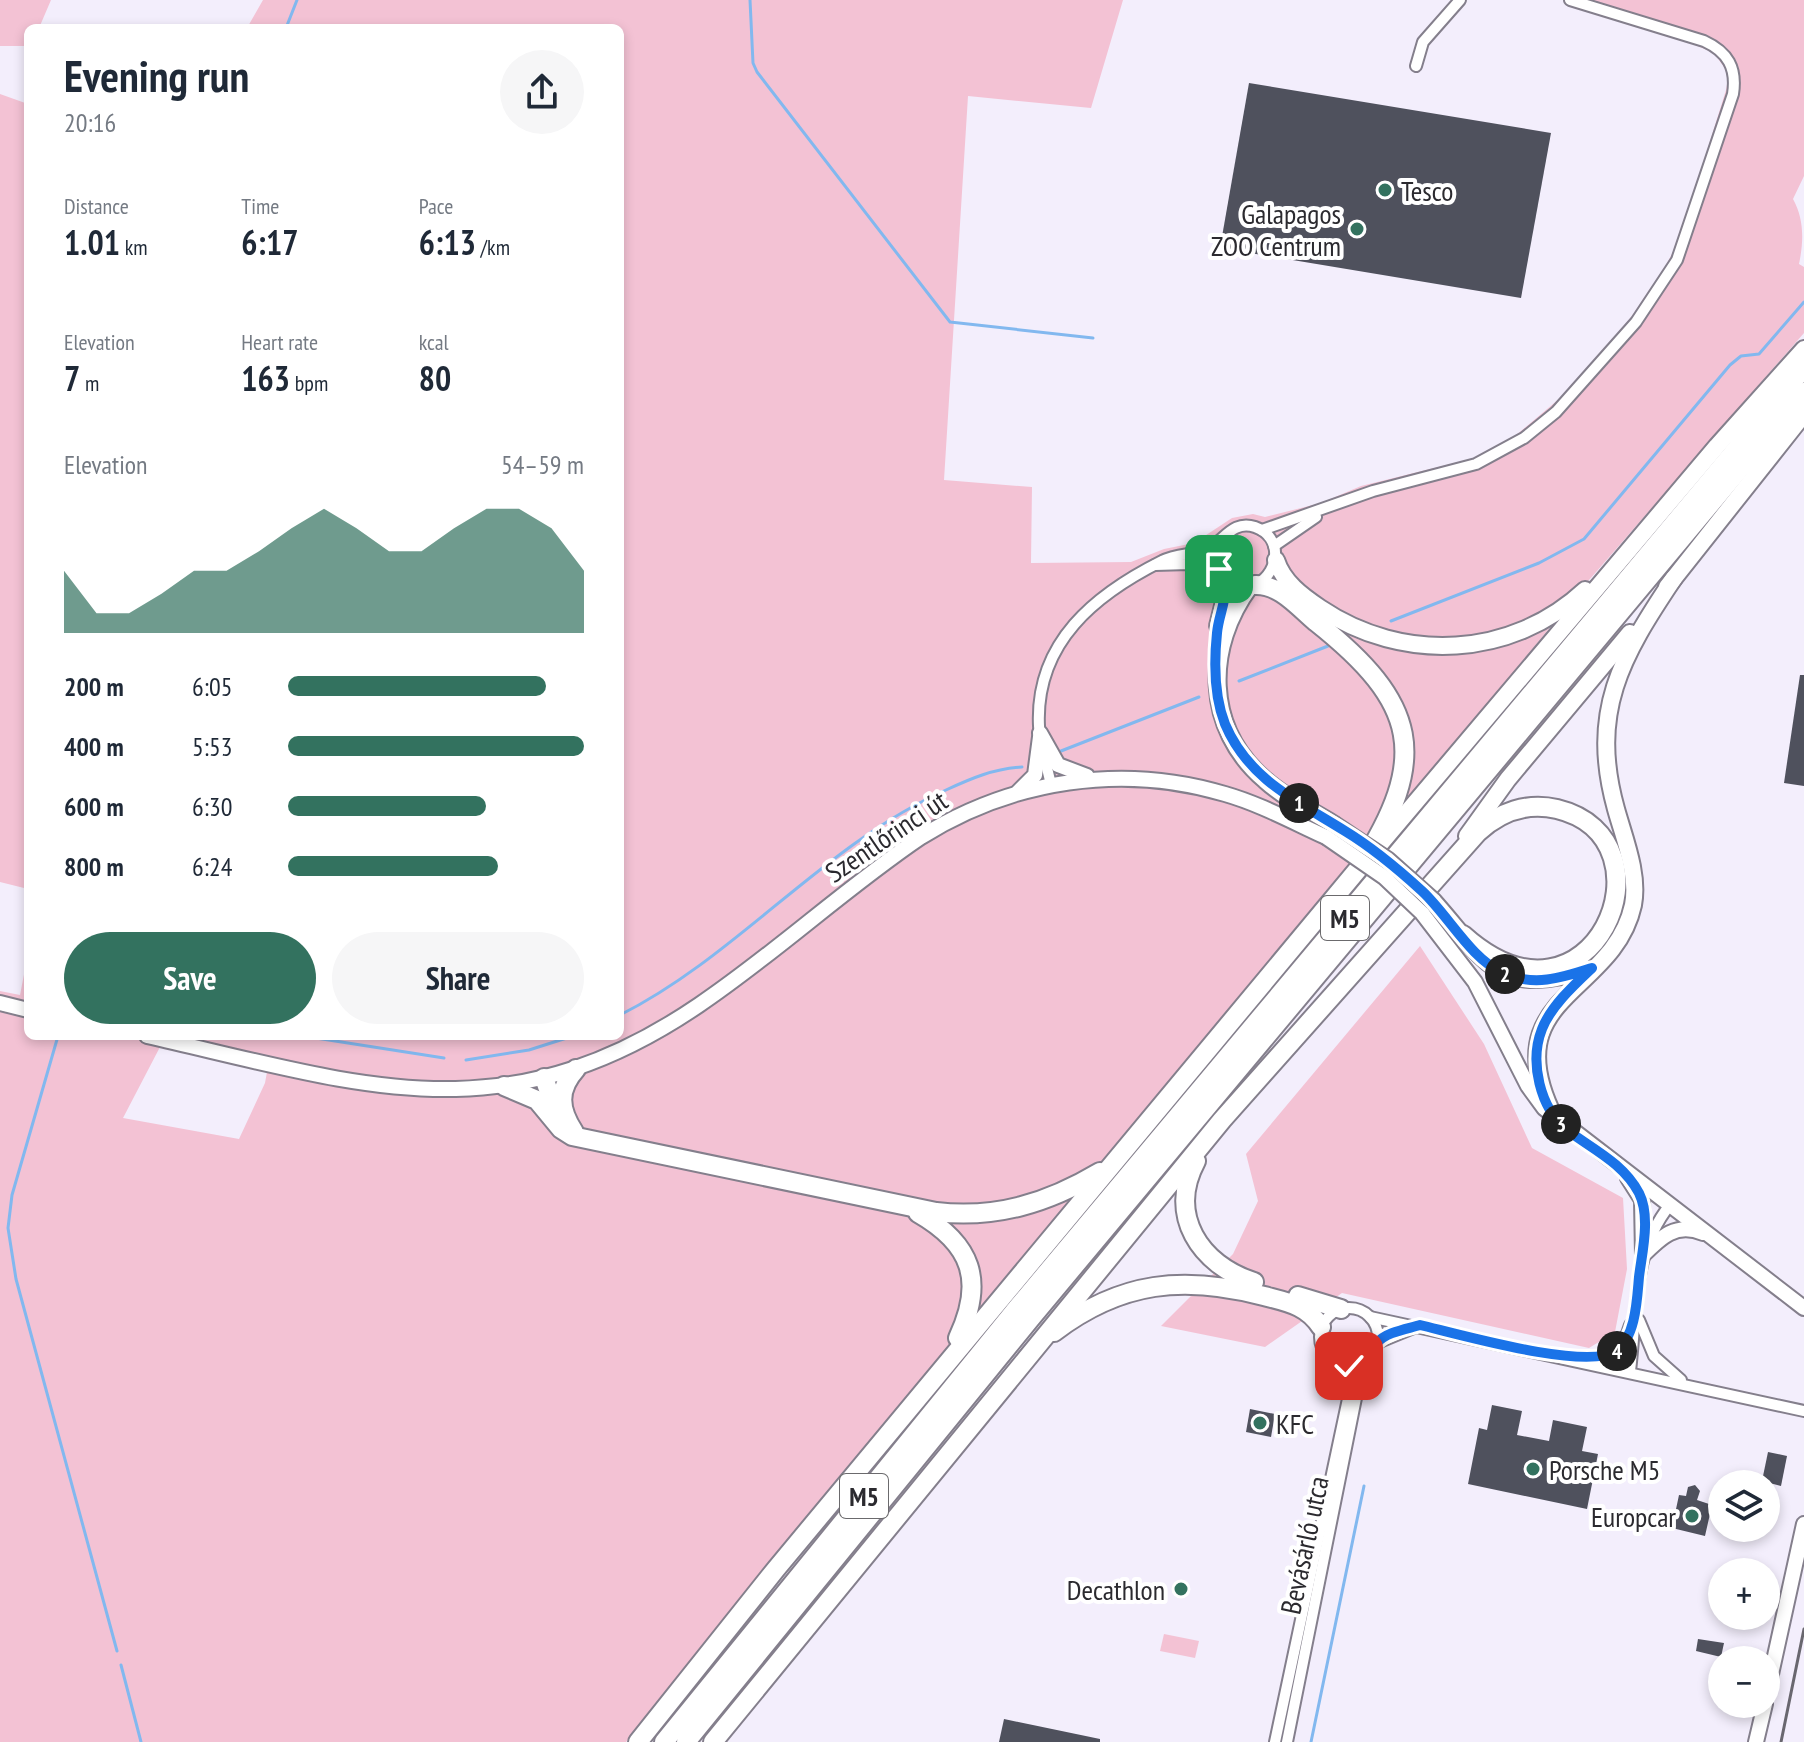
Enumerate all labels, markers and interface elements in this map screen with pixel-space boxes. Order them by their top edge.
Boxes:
text: Evening run [64,47,249,104]
button: share [500,50,584,134]
text: 20:16 [64,106,116,139]
place label: Tesco [1401,172,1453,209]
marker: Tesco [1376,181,1394,199]
text: Distance [64,192,129,220]
text: Time [241,192,279,220]
text: Pace [419,192,453,220]
place label: Galapagos ZOO Centrum [1211,195,1341,264]
text: 1.01 [64,220,120,264]
text: 6:17 [241,220,299,264]
text: 6:13 [419,220,476,264]
marker: Galapagos ZOO Centrum [1348,220,1366,238]
text: km [120,233,148,261]
text: /km [476,233,510,261]
text: Elevation [64,328,135,356]
text: Heart rate [241,328,318,356]
text: kcal [419,328,449,356]
text: 7 [64,356,80,400]
text: 163 [241,356,290,400]
text: 80 [419,356,451,400]
text: m [80,369,99,397]
text: bpm [290,369,328,397]
text: Elevation [64,448,147,481]
text: 54–59 m [501,448,584,481]
pin [1185,535,1253,603]
icon: arrive [1197,547,1241,591]
text: 200 m [64,670,124,703]
text: 6:05 [192,670,232,703]
text: 400 m [64,730,124,763]
text: 5:53 [192,730,232,763]
street label: Szentlőrinci út [818,781,955,890]
pin: 1 [1279,783,1319,823]
text: 1 [1294,789,1304,817]
text: 600 m [64,790,124,823]
text: 6:30 [192,790,232,823]
text: 800 m [64,850,124,883]
text: 6:24 [192,850,232,883]
road number: M5 [1321,896,1369,940]
button: Save [64,932,316,1024]
button: Share [332,932,584,1024]
pin: 2 [1485,954,1525,994]
text: 2 [1500,960,1510,988]
pin: 3 [1541,1104,1581,1144]
text: 3 [1556,1110,1566,1138]
pin: 4 [1597,1331,1637,1371]
pin [1315,1332,1383,1400]
text: 4 [1612,1337,1622,1365]
icon: check [1327,1344,1371,1388]
place label: KFC [1276,1405,1314,1442]
marker: KFC [1251,1414,1269,1432]
place label: Porsche M5 [1549,1451,1660,1488]
marker: Porsche M5 [1524,1460,1542,1478]
map controls [1708,1470,1780,1718]
button: layers [1708,1470,1780,1542]
street label: Bevásárló utca [1271,1473,1337,1617]
road number: M5 [840,1474,888,1518]
place label: Europcar [1591,1498,1676,1535]
marker: Europcar [1683,1507,1701,1525]
button: + [1708,1558,1780,1630]
place label: Decathlon [1067,1571,1165,1608]
marker: Decathlon [1172,1580,1190,1598]
button: − [1708,1646,1780,1718]

